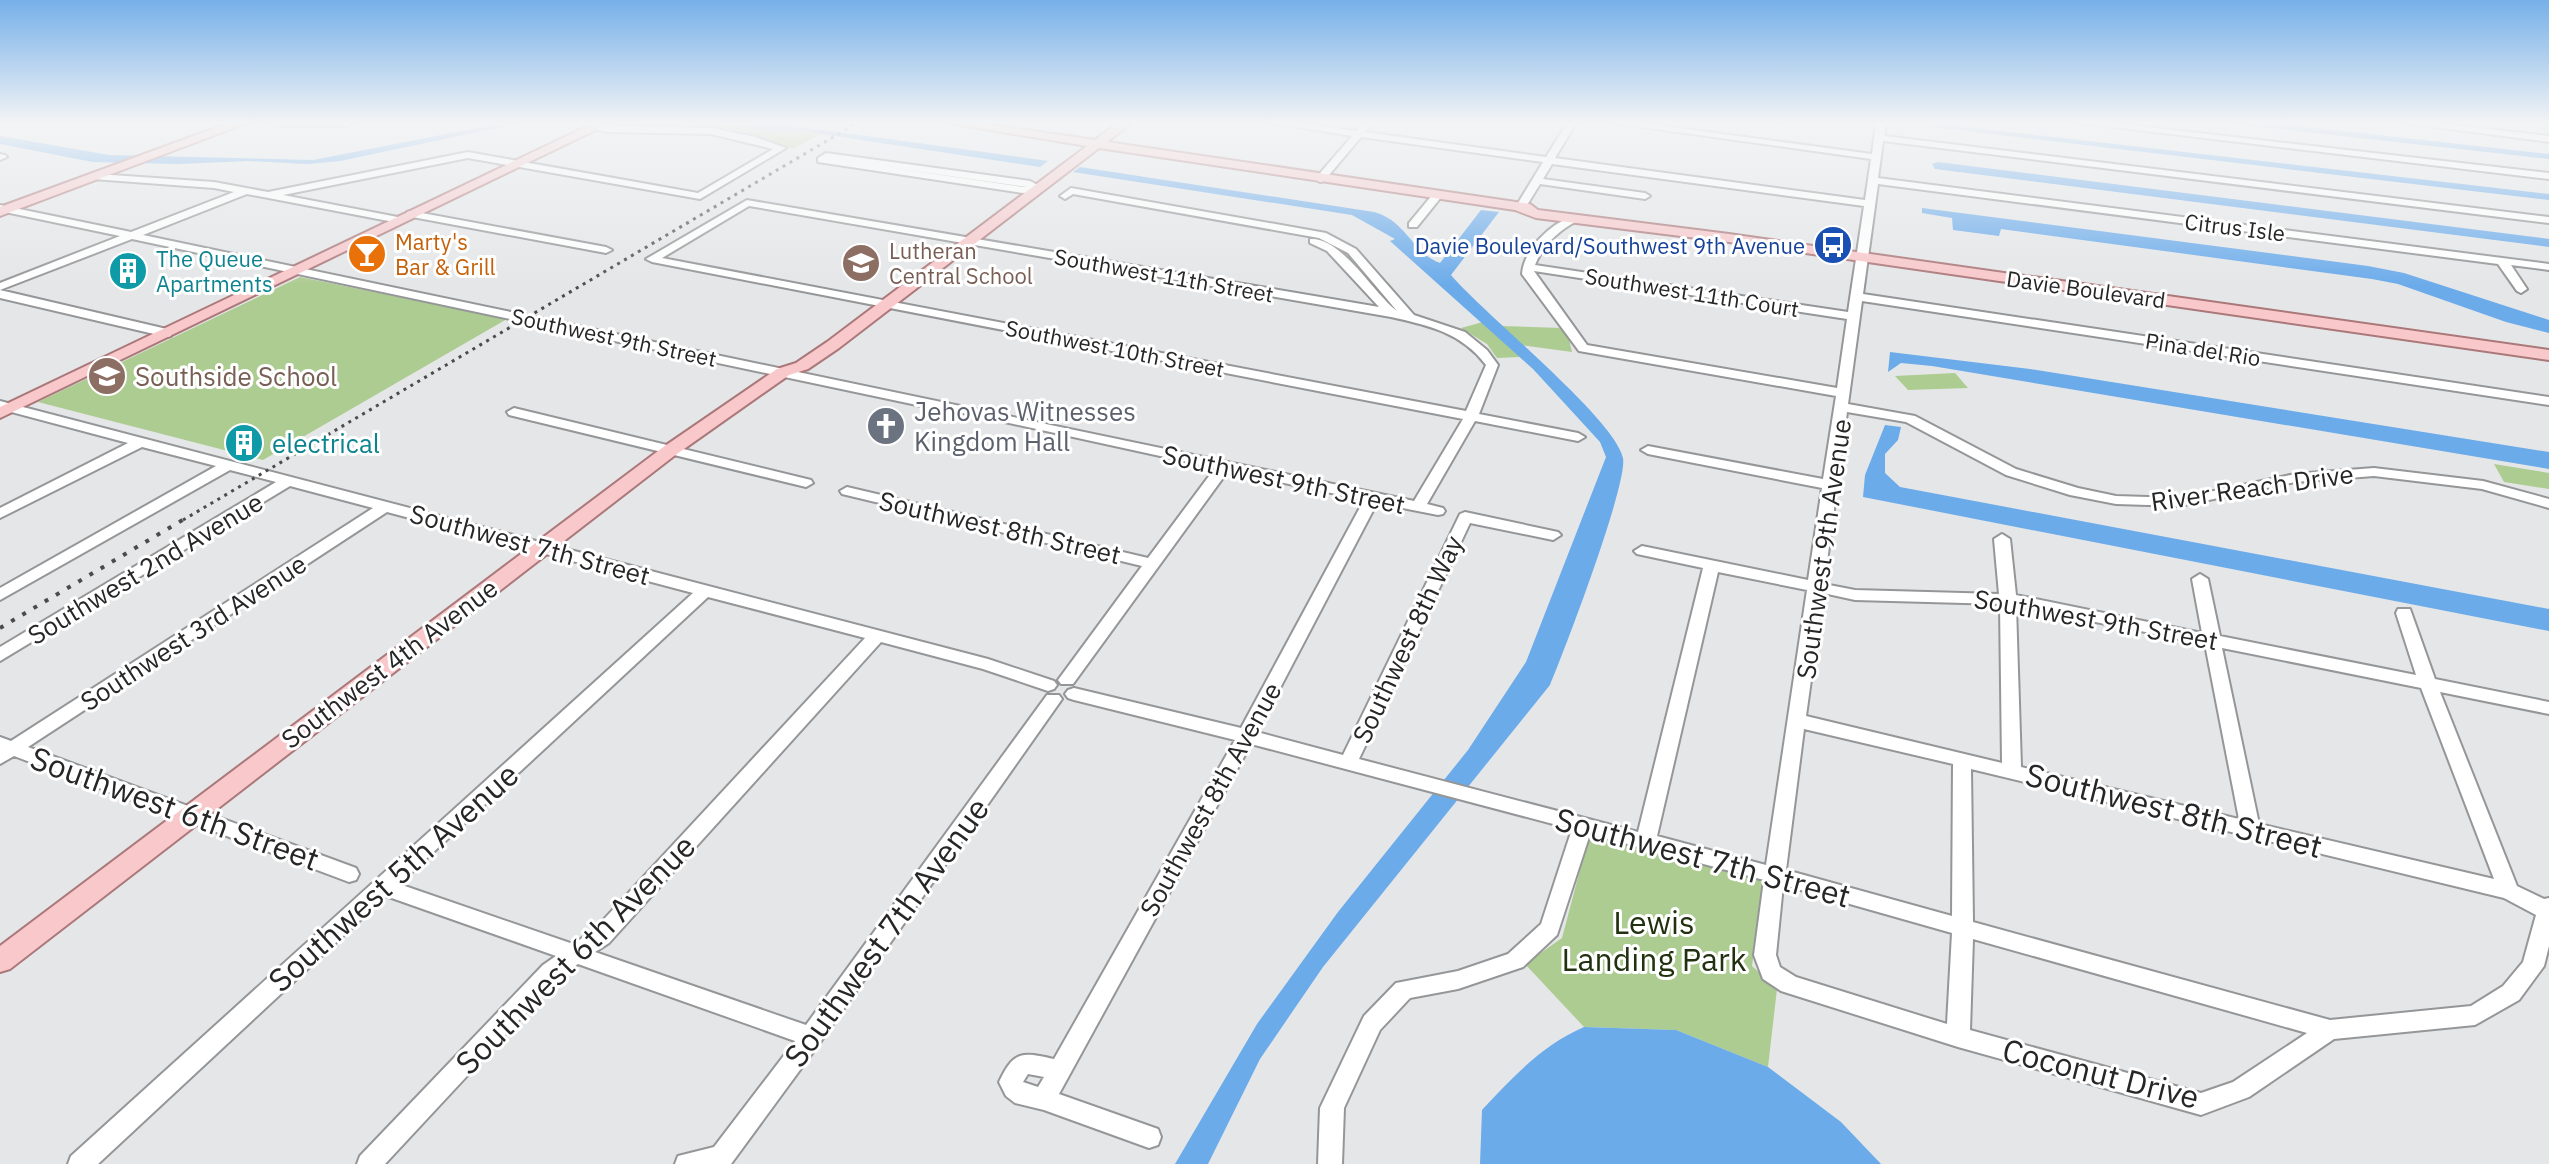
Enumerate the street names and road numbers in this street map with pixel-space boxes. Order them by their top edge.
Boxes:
street label: Citrus Isle [2183,206,2287,248]
street label: Southwest 11th Street [1052,241,1276,309]
street label: Southwest 11th Court [1583,261,1801,323]
street label: Davie Boulevard [2005,264,2167,314]
street label: Southwest 9th Street [509,301,719,373]
street label: Southwest 10th Street [1003,313,1227,383]
street label: Pina del Rio [2143,326,2263,372]
street label: Southwest 9th Avenue [1788,417,1858,681]
street label: Southwest 9th Street [1160,437,1408,521]
street label: River Reach Drive [2148,456,2356,518]
street label: Southwest 8th Street [876,483,1124,571]
street label: Southwest 2nd Avenue [21,484,269,652]
street label: Southwest 7th Street [406,496,654,592]
street label: Southwest 8th Way [1344,530,1470,748]
street label: Southwest 3rd Avenue [73,546,313,718]
street label: Southwest 4th Avenue [274,570,504,756]
street label: Southwest 9th Street [1971,581,2221,657]
street label: Southwest 8th Avenue [1132,676,1288,922]
street label: Southwest 6th Street [25,736,325,880]
street label: Southwest 5th Avenue [259,753,527,1001]
street label: Southwest 8th Street [2021,753,2327,867]
street label: Southwest 7th Avenue [774,789,998,1075]
street label: Southwest 7th Street [1551,797,1855,917]
street label: Southwest 6th Avenue [446,825,704,1083]
street label: Coconut Drive [1998,1028,2204,1118]

